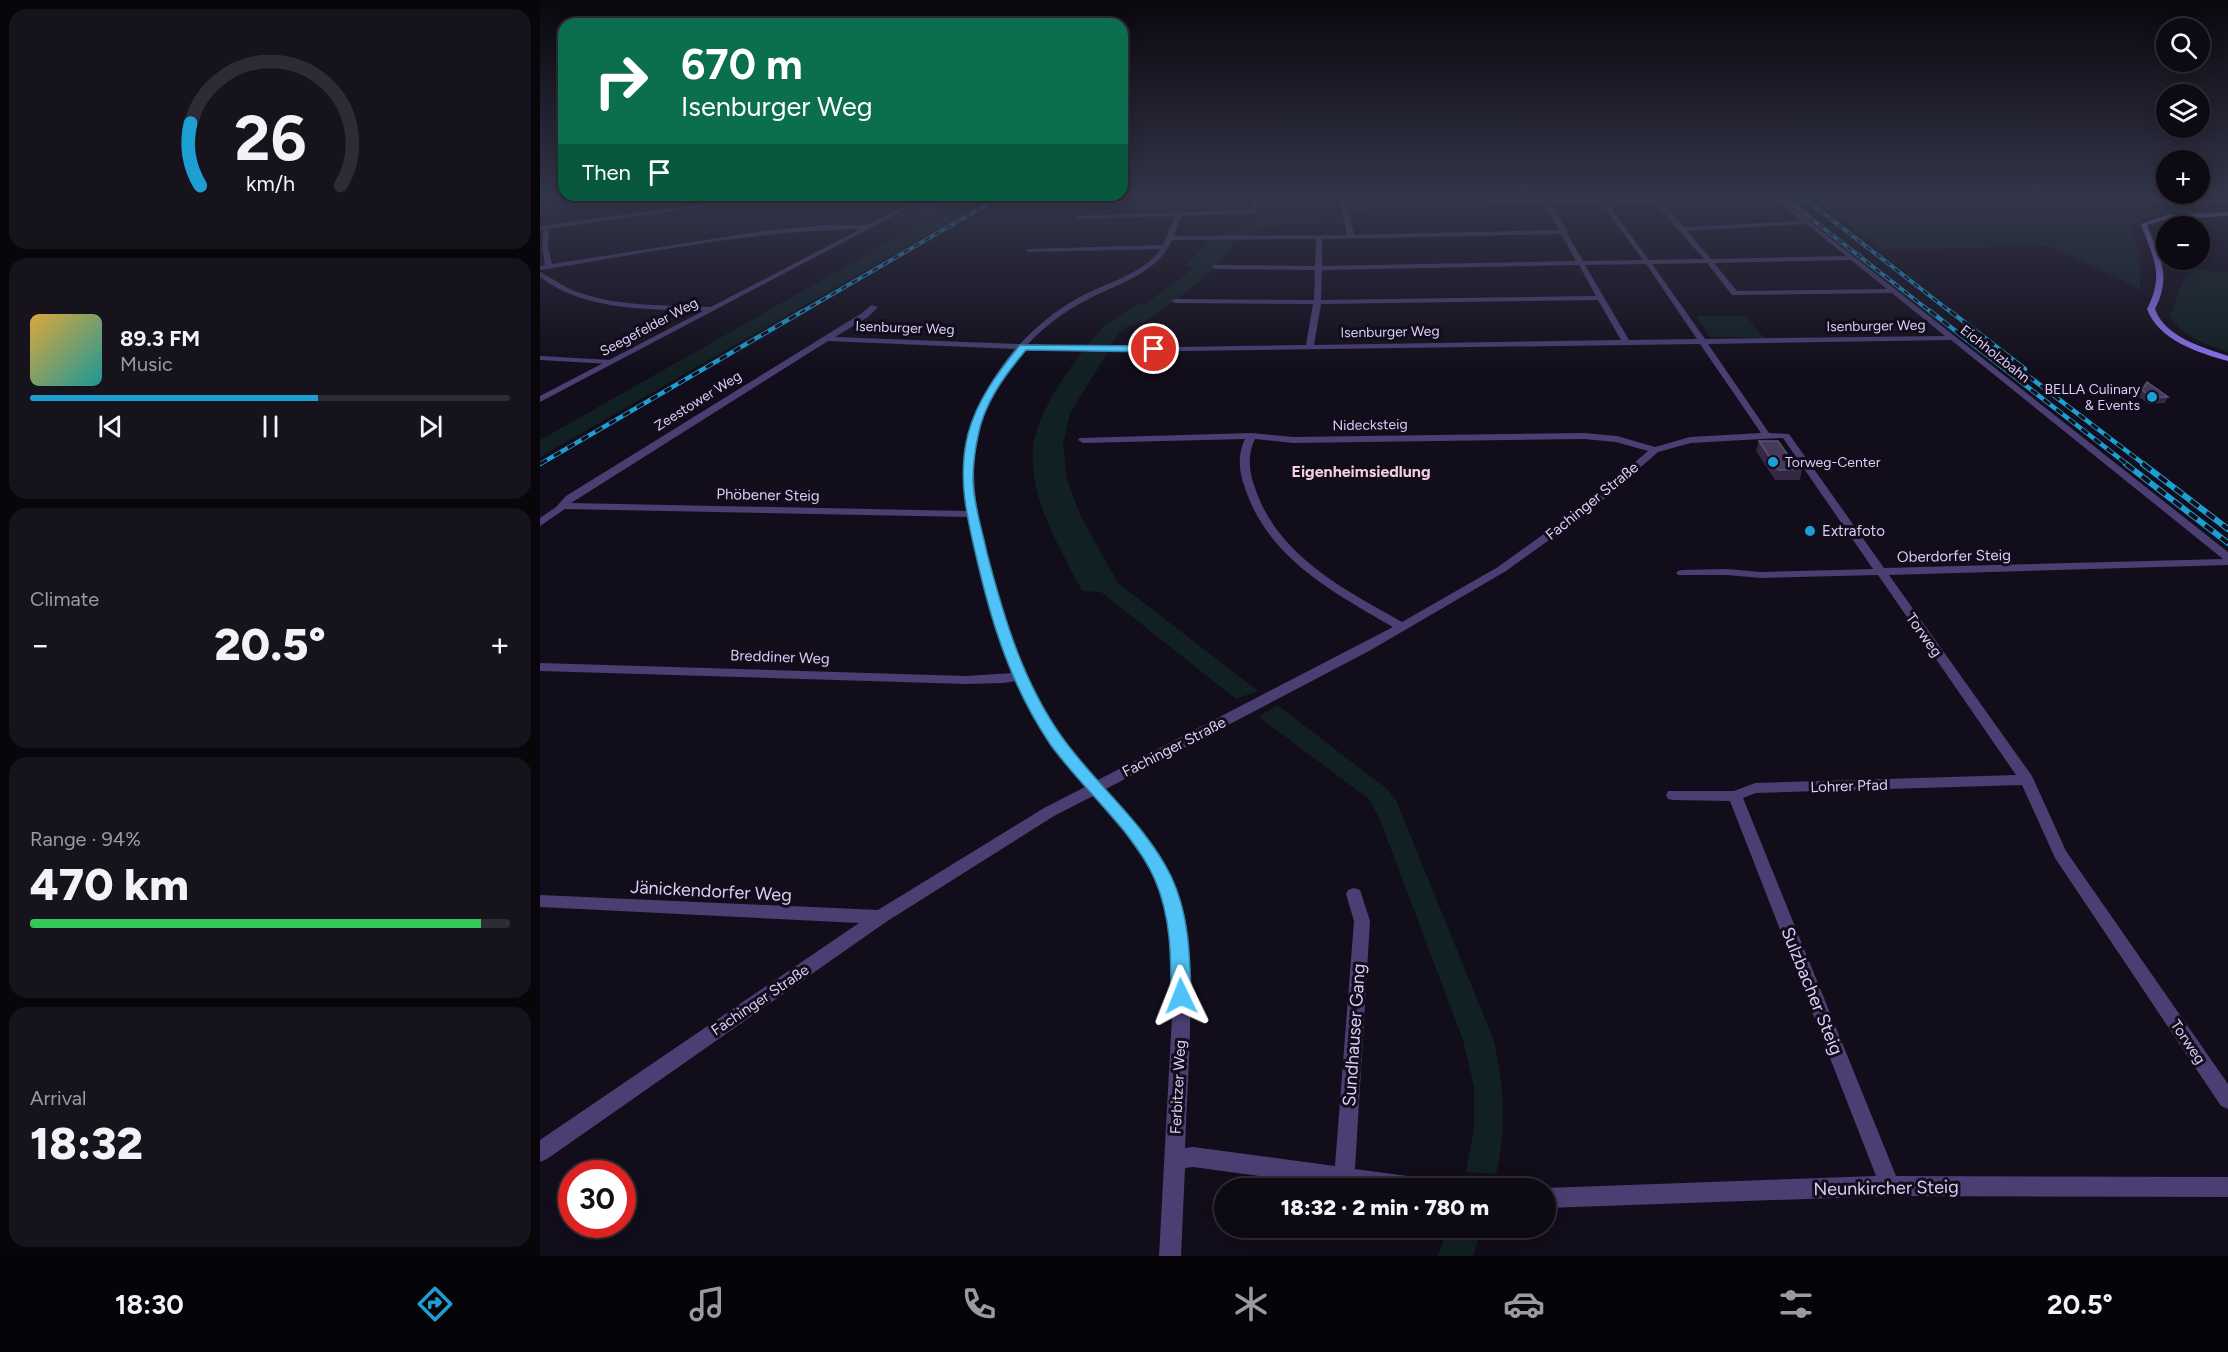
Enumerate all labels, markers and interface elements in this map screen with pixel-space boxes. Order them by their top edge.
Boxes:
map controls [2156,18,2210,270]
button: search [2156,18,2210,72]
text: 670 m [681,39,803,90]
icon: right [582,42,660,120]
button: layers [2156,84,2210,138]
text: Isenburger Weg [681,90,873,123]
text: 26 [234,101,306,176]
button: + [2156,150,2210,204]
icon: arrive [643,156,676,189]
text: Then [582,159,631,186]
text: km/h [246,172,294,197]
button: − [2156,216,2210,270]
street label: Seegefelder Weg [597,294,701,360]
street label: Isenburger Weg [1826,317,1926,335]
street label: Isenburger Weg [855,318,955,338]
street label: Eichholzbahn [1957,322,2033,387]
pin [1128,323,1179,374]
street label: Isenburger Weg [1340,323,1440,341]
text: 89.3 FM [120,325,200,352]
icon: arrive [1137,332,1170,365]
text: Music [120,352,173,376]
street label: Zeestower Weg [651,367,745,435]
place label: BELLA Culinary & Events [2044,381,2141,414]
marker: BELLA Culinary & Events [2145,390,2159,404]
icon: previous [94,410,127,443]
icon: pause [254,410,287,443]
icon: next [414,410,447,443]
street label: Nidecksteig [1332,416,1408,434]
place label: Torweg-Center [1785,454,1881,471]
marker: Torweg-Center [1766,455,1780,469]
street label: Fachinger Straße [1542,458,1642,544]
district label: Eigenheimsiedlung [1291,462,1431,481]
street label: Phöbener Steig [716,485,820,505]
place label: Extrafoto [1822,522,1885,540]
marker: Extrafoto [1803,524,1817,538]
street label: Oberdorfer Steig [1897,546,2011,566]
text: Climate [30,587,99,611]
street label: Torweg [1902,610,1946,660]
text: 20.5° [214,617,326,671]
text: − [30,625,51,664]
text: + [489,625,510,664]
street label: Breddiner Weg [730,646,830,668]
street label: Fachinger Straße [1119,713,1229,781]
street label: Lohrer Pfad [1810,776,1888,796]
text: Range · 94% [30,827,141,851]
text: 470 km [30,857,189,911]
street label: Jänickendorfer Weg [630,876,792,906]
street label: Sulzbacher Steig [1776,924,1848,1058]
street label: Fachinger Straße [708,961,812,1039]
street label: Sundhauser Gang [1338,963,1370,1107]
position arrow [1149,964,1213,1028]
street label: Torweg [2167,1016,2209,1068]
street label: Ferbitzer Weg [1167,1039,1189,1135]
text: Arrival [30,1086,86,1110]
text: 18:32 [30,1116,143,1170]
speed limit sign: 30 [558,1160,636,1238]
street label: Neunkircher Steig [1813,1176,1959,1200]
text: 18:32 · 2 min · 780 m [1281,1194,1489,1221]
icon: directions [414,1283,456,1325]
icon: music [686,1283,728,1325]
icon: phone [958,1283,1000,1325]
icon: climate [1230,1283,1272,1325]
icon: car [1503,1283,1545,1325]
icon: filters [1775,1283,1817,1325]
text: 18:30 [115,1288,184,1321]
text: 20.5° [2047,1288,2113,1321]

